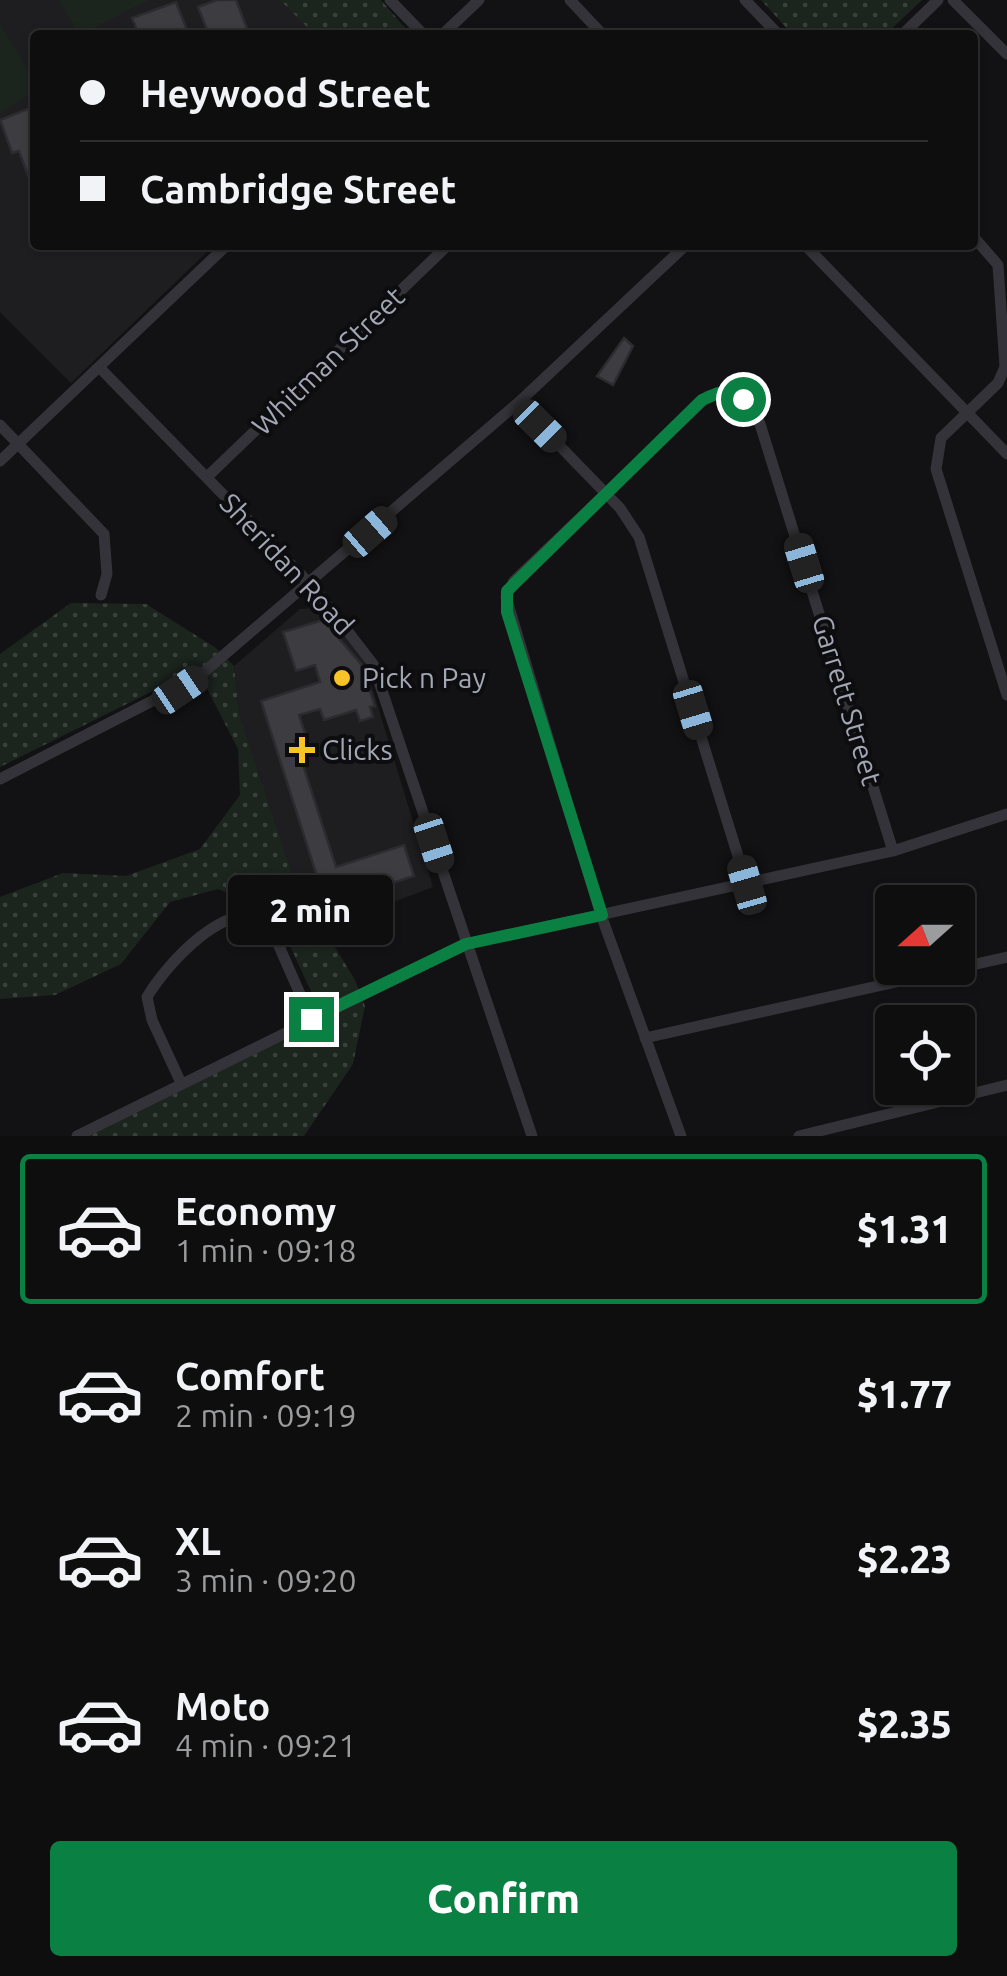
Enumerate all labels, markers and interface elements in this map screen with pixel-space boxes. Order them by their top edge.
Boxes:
text: Heywood Street [140,72,431,114]
text: Cambridge Street [140,168,456,210]
street label: Whitman Street [245,280,410,441]
route start [721,377,766,422]
car [508,394,572,458]
street label: Sheridan Road [214,487,361,641]
car [338,501,402,563]
car [781,530,827,596]
street label: Garrett Street [807,611,888,789]
car [147,661,213,719]
place label: Pick n Pay [362,662,486,693]
marker: Pick n Pay [331,667,353,689]
car [670,677,716,743]
place label: Clicks [322,734,393,765]
marker: Clicks [291,739,313,761]
car [410,810,458,876]
car [724,852,770,918]
callout: 2 min [228,874,394,944]
north arrow [875,885,975,985]
map controls [875,885,975,1105]
text: 2 min [270,892,351,928]
route end [289,997,334,1042]
button: locate [875,1005,975,1105]
icon: car [55,1184,145,1274]
text: Economy [175,1190,336,1232]
text: $1.31 [857,1208,952,1250]
text: 1 min · 09:18 [175,1232,357,1268]
icon: car [55,1349,145,1439]
text: Comfort [175,1355,325,1397]
text: $1.77 [857,1373,952,1415]
text: 2 min · 09:19 [175,1397,357,1433]
icon: car [55,1514,145,1604]
text: XL [175,1520,221,1562]
text: $2.23 [857,1538,952,1580]
text: 3 min · 09:20 [175,1562,357,1598]
icon: car [55,1679,145,1769]
text: Moto [175,1685,270,1727]
text: $2.35 [857,1703,952,1745]
text: 4 min · 09:21 [175,1727,357,1763]
button: Confirm [50,1841,957,1956]

